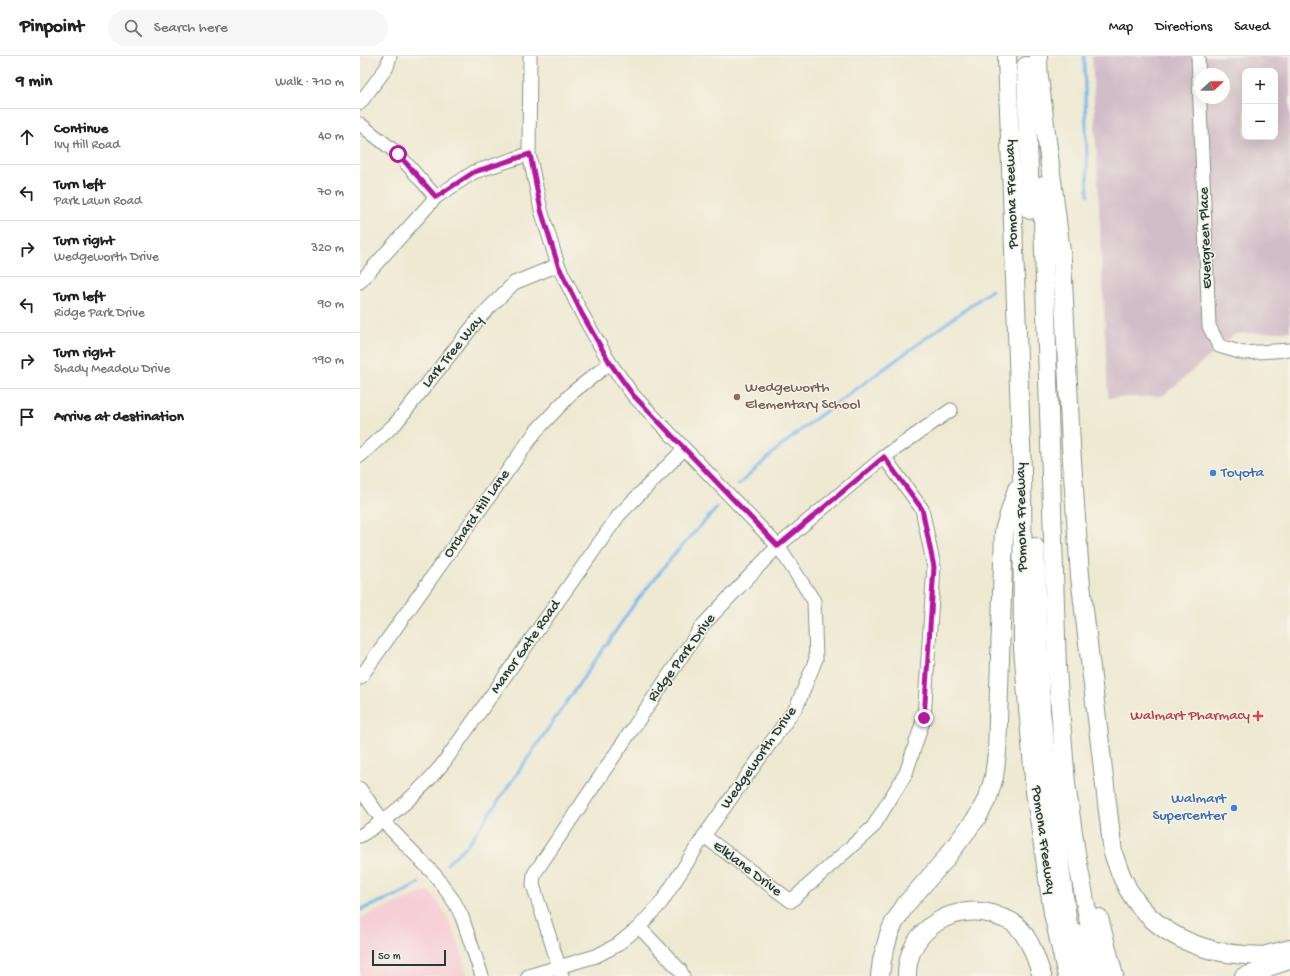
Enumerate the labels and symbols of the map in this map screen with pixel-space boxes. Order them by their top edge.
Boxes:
north arrow [1194,68,1230,104]
street label: Pomona Freeway [1001,138,1023,250]
route start [389,145,407,163]
street label: Evergreen Place [1195,187,1217,289]
street label: Lark Tree Way [418,312,488,392]
place label: Wedgeworth Elementary School [745,379,861,414]
marker: Wedgeworth Elementary School [732,392,742,402]
street label: Pomona Freeway [1012,462,1032,573]
place label: Toyota [1220,464,1265,482]
street label: Orchard Hill Lane [440,466,514,562]
marker: Toyota [1208,468,1218,478]
street label: Manor Gate Road [487,596,566,697]
street label: Ridge Park Drive [644,610,720,706]
street label: Wedgeworth Drive [717,703,801,813]
place label: Walmart Pharmacy [1130,707,1251,725]
route end [915,709,933,727]
marker: Walmart Pharmacy [1253,711,1263,721]
street label: Pomona Freeway [1026,784,1060,896]
place label: Walmart Supercenter [1152,790,1228,825]
marker: Walmart Supercenter [1229,803,1239,813]
street label: Elklane Drive [709,837,785,901]
scale bar [372,948,446,967]

